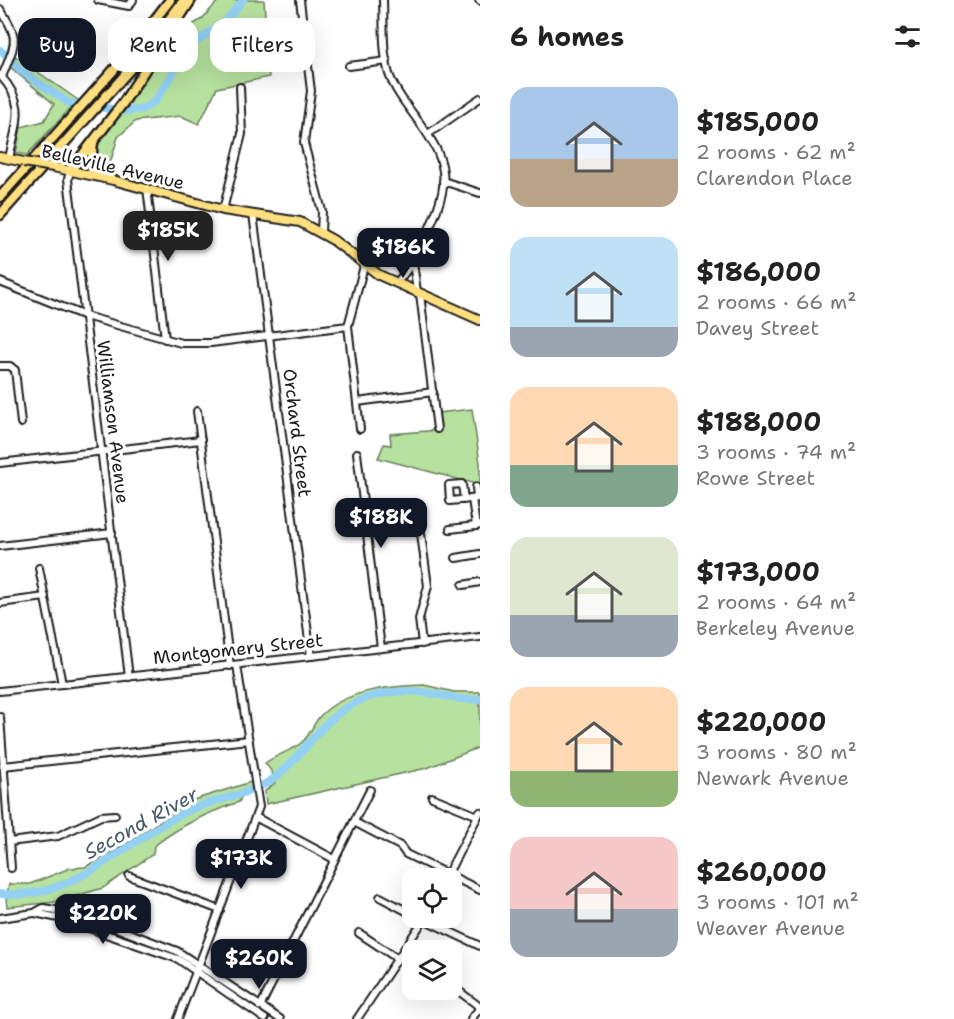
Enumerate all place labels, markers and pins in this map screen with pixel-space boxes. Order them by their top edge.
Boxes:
pin: $185K [126,211,210,262]
pin: $186K [361,228,445,279]
pin: $188K [339,498,423,549]
pin: $173K [199,839,283,890]
pin: $220K [61,894,145,945]
pin: $260K [217,939,301,990]

